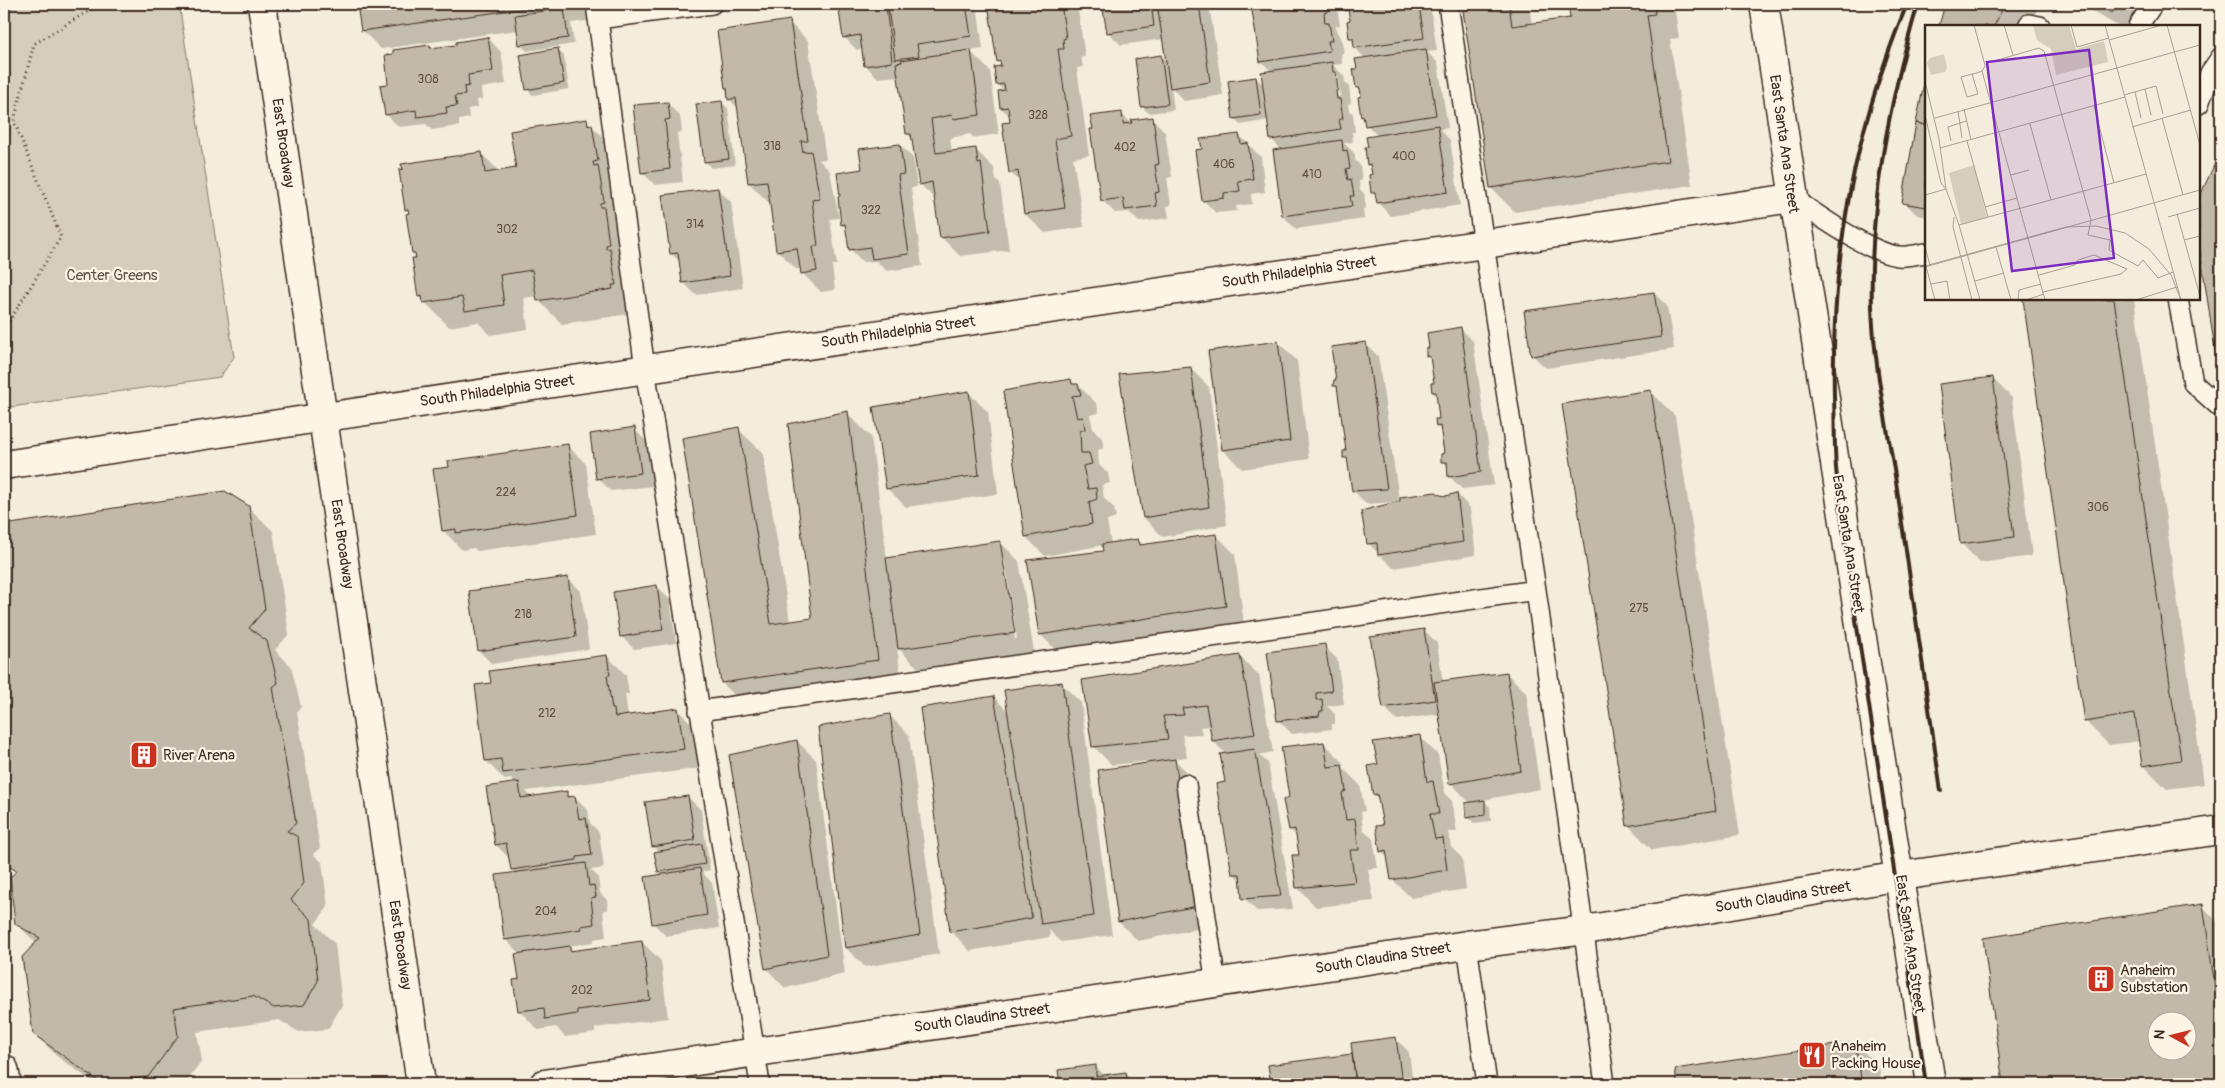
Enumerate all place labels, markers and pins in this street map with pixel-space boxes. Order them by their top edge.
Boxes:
building icon: River Arena [129,740,159,770]
place label: River Arena [163,746,235,765]
place label: Anaheim Substation [2120,961,2188,997]
building icon: Anaheim Substation [2086,964,2116,994]
place label: Anaheim Packing House [1831,1037,1921,1073]
restaurant icon: Anaheim Packing House [1797,1040,1827,1070]

